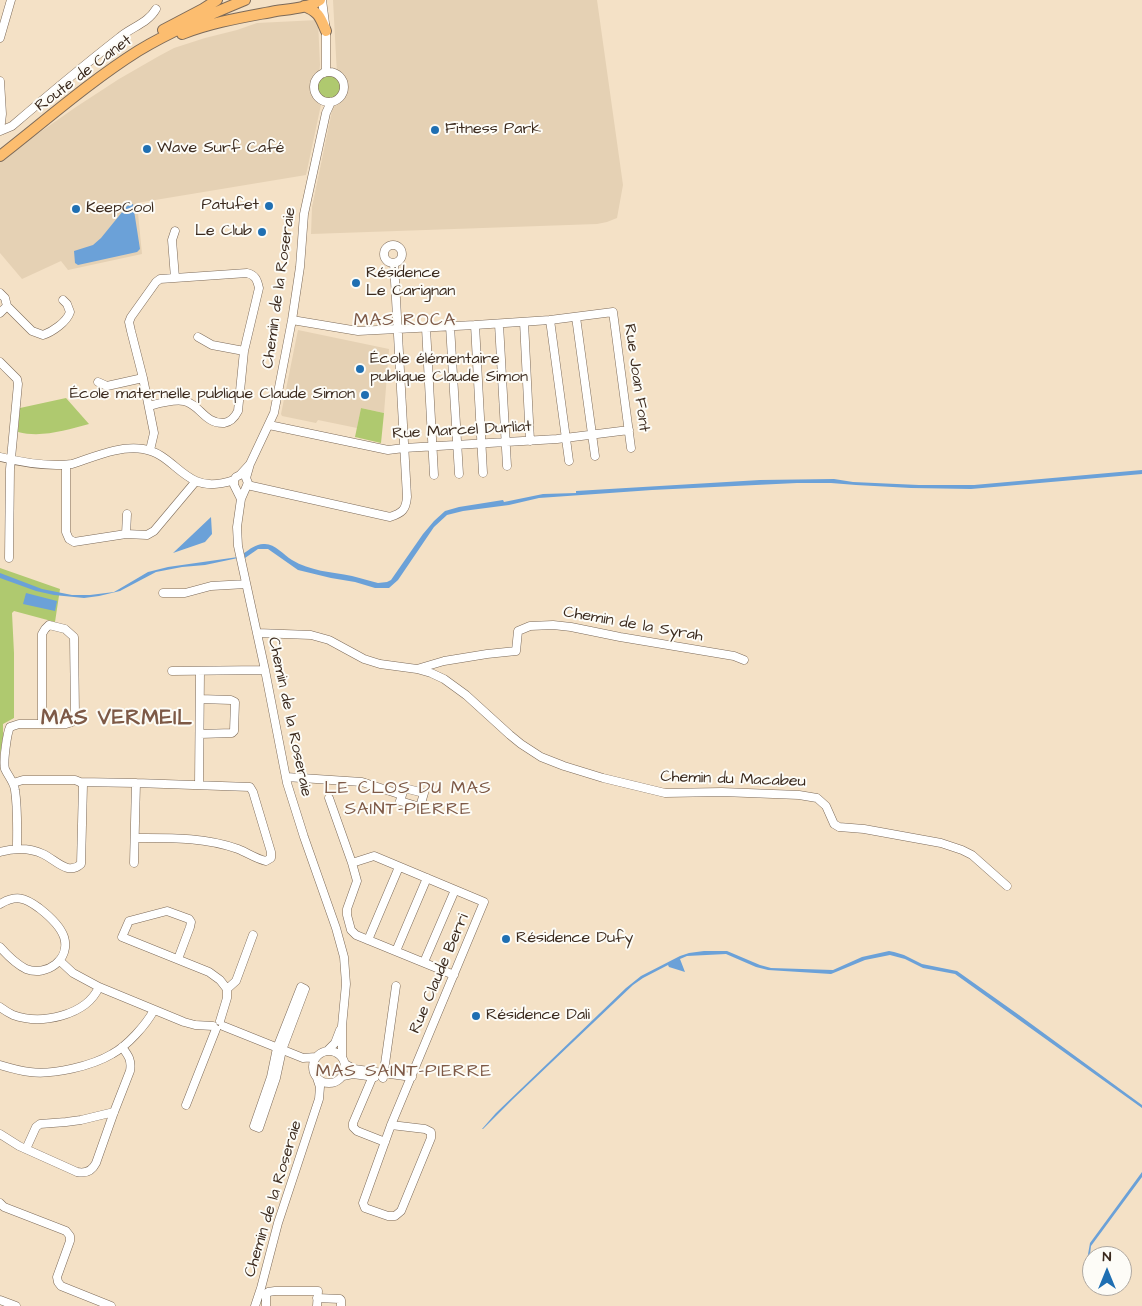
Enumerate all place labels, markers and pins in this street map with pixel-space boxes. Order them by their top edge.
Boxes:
place label: Fitness Park [445,120,541,140]
marker: Fitness Park [429,124,441,136]
place label: Wave Surf Café [157,139,284,159]
marker: Wave Surf Café [141,143,153,155]
place label: Patufet [201,196,259,216]
place label: KeepCool [86,199,154,219]
marker: Patufet [263,200,275,212]
marker: KeepCool [70,203,82,215]
place label: Le Club [195,222,252,242]
marker: Le Club [256,226,268,238]
place label: Résidence Le Carignan [366,264,455,302]
marker: Résidence Le Carignan [350,277,362,289]
place label: École élémentaire publique Claude Simon [370,350,528,388]
marker: École élémentaire publique Claude Simon [354,363,366,375]
place label: École maternelle publique Claude Simon [70,385,355,405]
marker: École maternelle publique Claude Simon [359,389,371,401]
place label: Résidence Dufy [516,929,633,949]
marker: Résidence Dufy [500,933,512,945]
place label: Résidence Dali [486,1006,590,1026]
marker: Résidence Dali [470,1010,482,1022]

